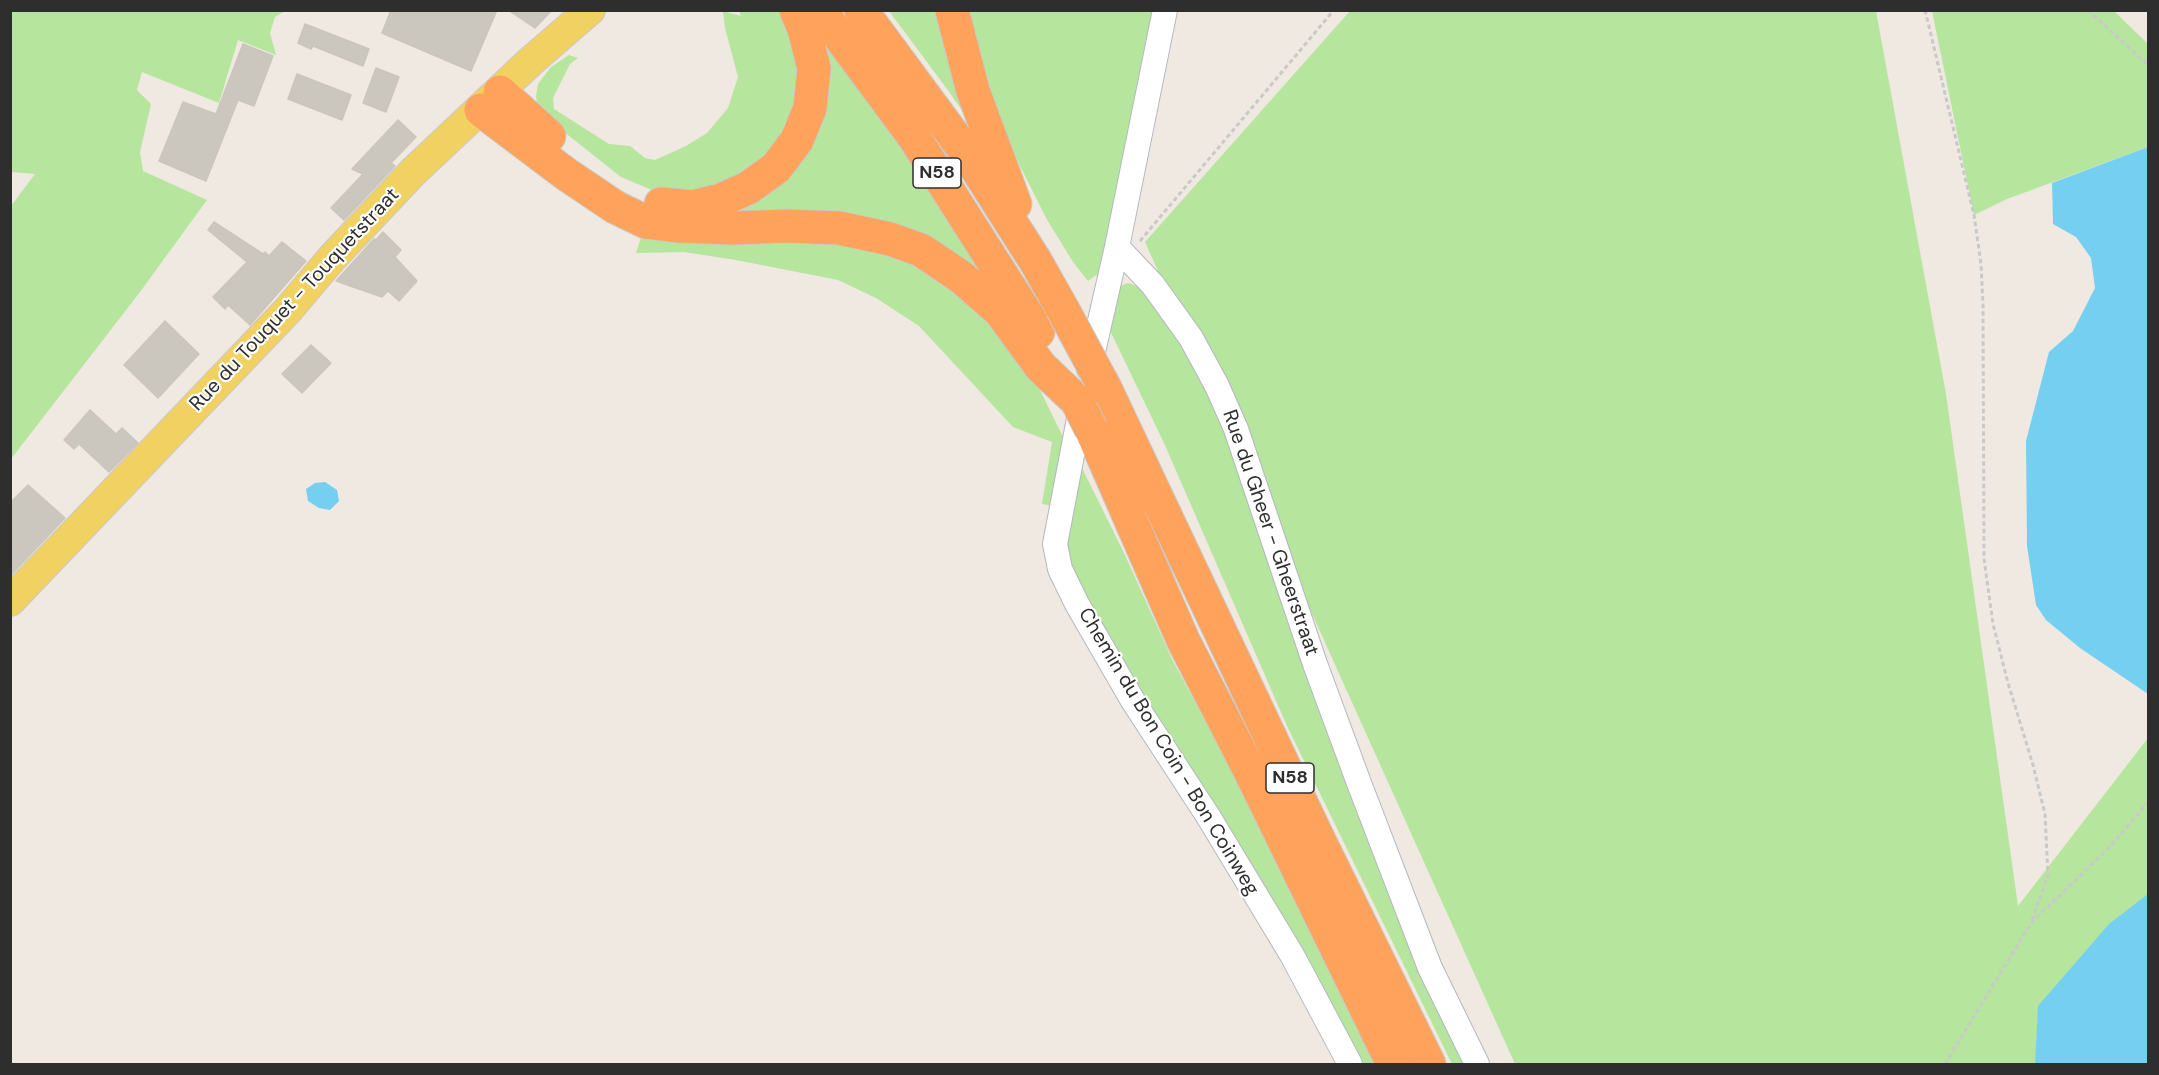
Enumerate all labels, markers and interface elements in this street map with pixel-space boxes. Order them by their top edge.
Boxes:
road number: N58 [913,158,961,188]
street label: Rue du Touquet - Touquetstraat [185,184,405,416]
street label: Rue du Gheer - Gheerstraat [1217,407,1323,659]
street label: Chemin du Bon Coin - Bon Coinweg [1072,604,1264,900]
road number: N58 [1266,763,1314,793]

